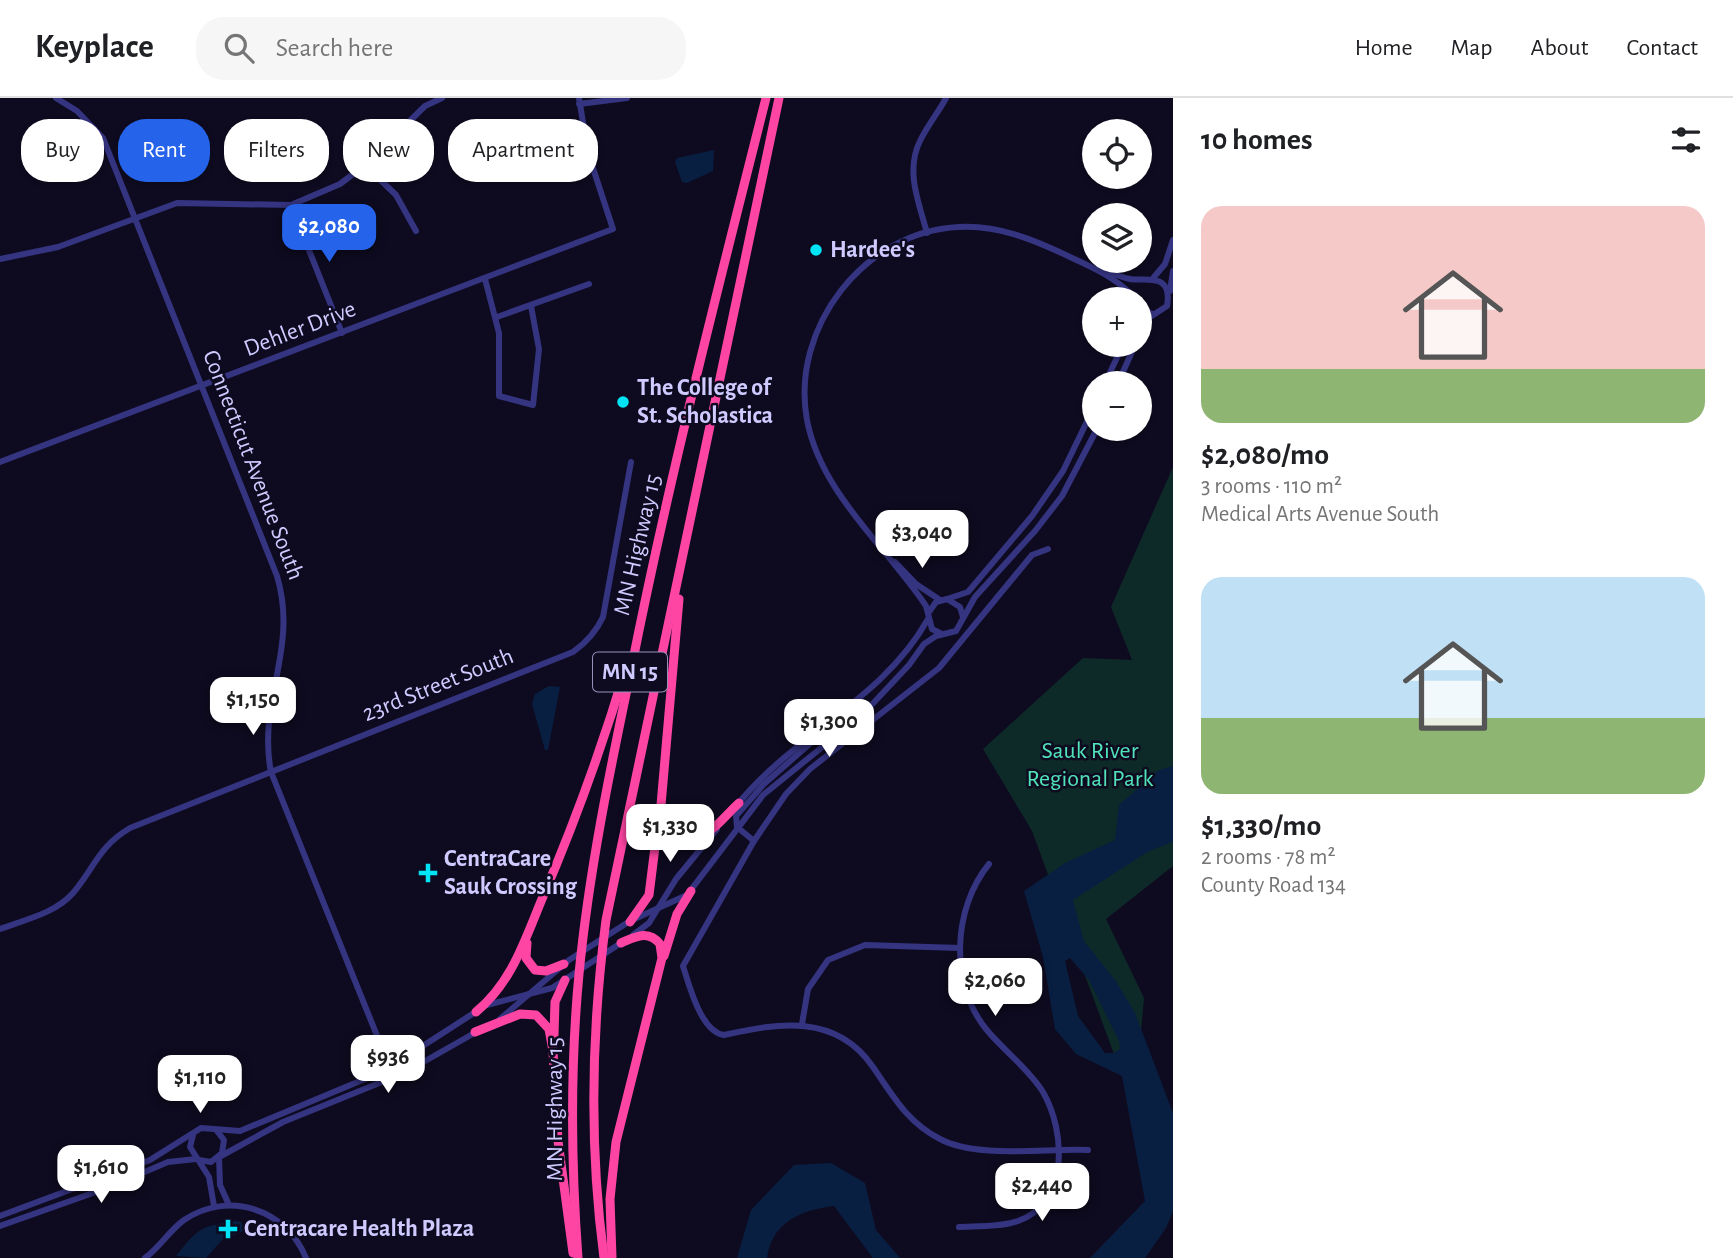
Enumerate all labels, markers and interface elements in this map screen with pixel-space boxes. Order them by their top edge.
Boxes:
search box [196,17,686,80]
icon: search [220,29,258,67]
text: Keyplace [35,31,154,64]
text: Search here [276,35,393,61]
text: Home [1355,36,1413,60]
text: Map [1451,36,1493,60]
text: About [1531,36,1588,60]
text: Contact [1626,36,1698,60]
chip: Buy [21,119,104,182]
chip: Rent [118,119,210,182]
chip: Filters [224,119,329,182]
chip: New [343,119,434,182]
chip: Apartment [448,119,598,182]
map controls [1082,119,1152,441]
button: locate [1082,119,1152,189]
icon: filters [1667,121,1705,159]
text: 10 homes [1201,125,1312,155]
button: layers [1082,203,1152,273]
pin: $2,080 [272,204,386,264]
text: $2,080 [298,215,360,238]
place label: Hardee's [830,238,915,262]
marker: Hardee's [808,242,824,258]
icon: home [1390,252,1516,378]
button: + [1082,287,1152,357]
street label: Dehler Drive [241,297,359,361]
street label: Connecticut Avenue South [198,347,308,583]
button: − [1082,371,1152,441]
place label: The College of St. Scholastica [637,376,773,428]
marker: The College of St. Scholastica [615,394,631,410]
text: $2,080/mo [1201,440,1329,470]
street label: MN Highway 15 [610,472,666,618]
text: 3 rooms · 110 m² [1201,475,1342,498]
text: Medical Arts Avenue South [1201,503,1439,526]
pin: $3,040 [865,510,979,570]
text: $3,040 [891,521,953,544]
icon: home [1390,623,1516,749]
street label: 23rd Street South [359,644,517,726]
road number: MN 15 [593,652,667,692]
pin: $1,150 [196,678,310,737]
text: $1,150 [226,688,280,711]
pin: $1,300 [772,700,886,759]
text: $1,300 [800,710,858,733]
park label: Sauk River Regional Park [1026,739,1154,791]
pin: $1,330 [613,804,727,864]
text: $1,330/mo [1201,811,1321,841]
text: $1,330 [642,815,698,838]
text: 2 rooms · 78 m² [1201,846,1336,869]
place label: CentraCare Sauk Crossing [444,847,578,899]
marker: CentraCare Sauk Crossing [418,863,438,883]
text: County Road 134 [1201,874,1346,897]
pin: $2,060 [938,958,1052,1018]
text: $2,060 [964,969,1026,992]
pin: $936 [347,1035,429,1095]
street label: MN Highway 15 [543,1037,567,1181]
text: $936 [367,1046,409,1069]
pin: $1,110 [143,1056,257,1115]
text: $1,110 [174,1066,226,1089]
pin: $1,610 [44,1146,158,1205]
text: $1,610 [73,1156,129,1179]
pin: $2,440 [985,1164,1099,1223]
text: $2,440 [1011,1174,1073,1197]
place label: Centracare Health Plaza [244,1217,474,1241]
marker: Centracare Health Plaza [218,1219,238,1239]

